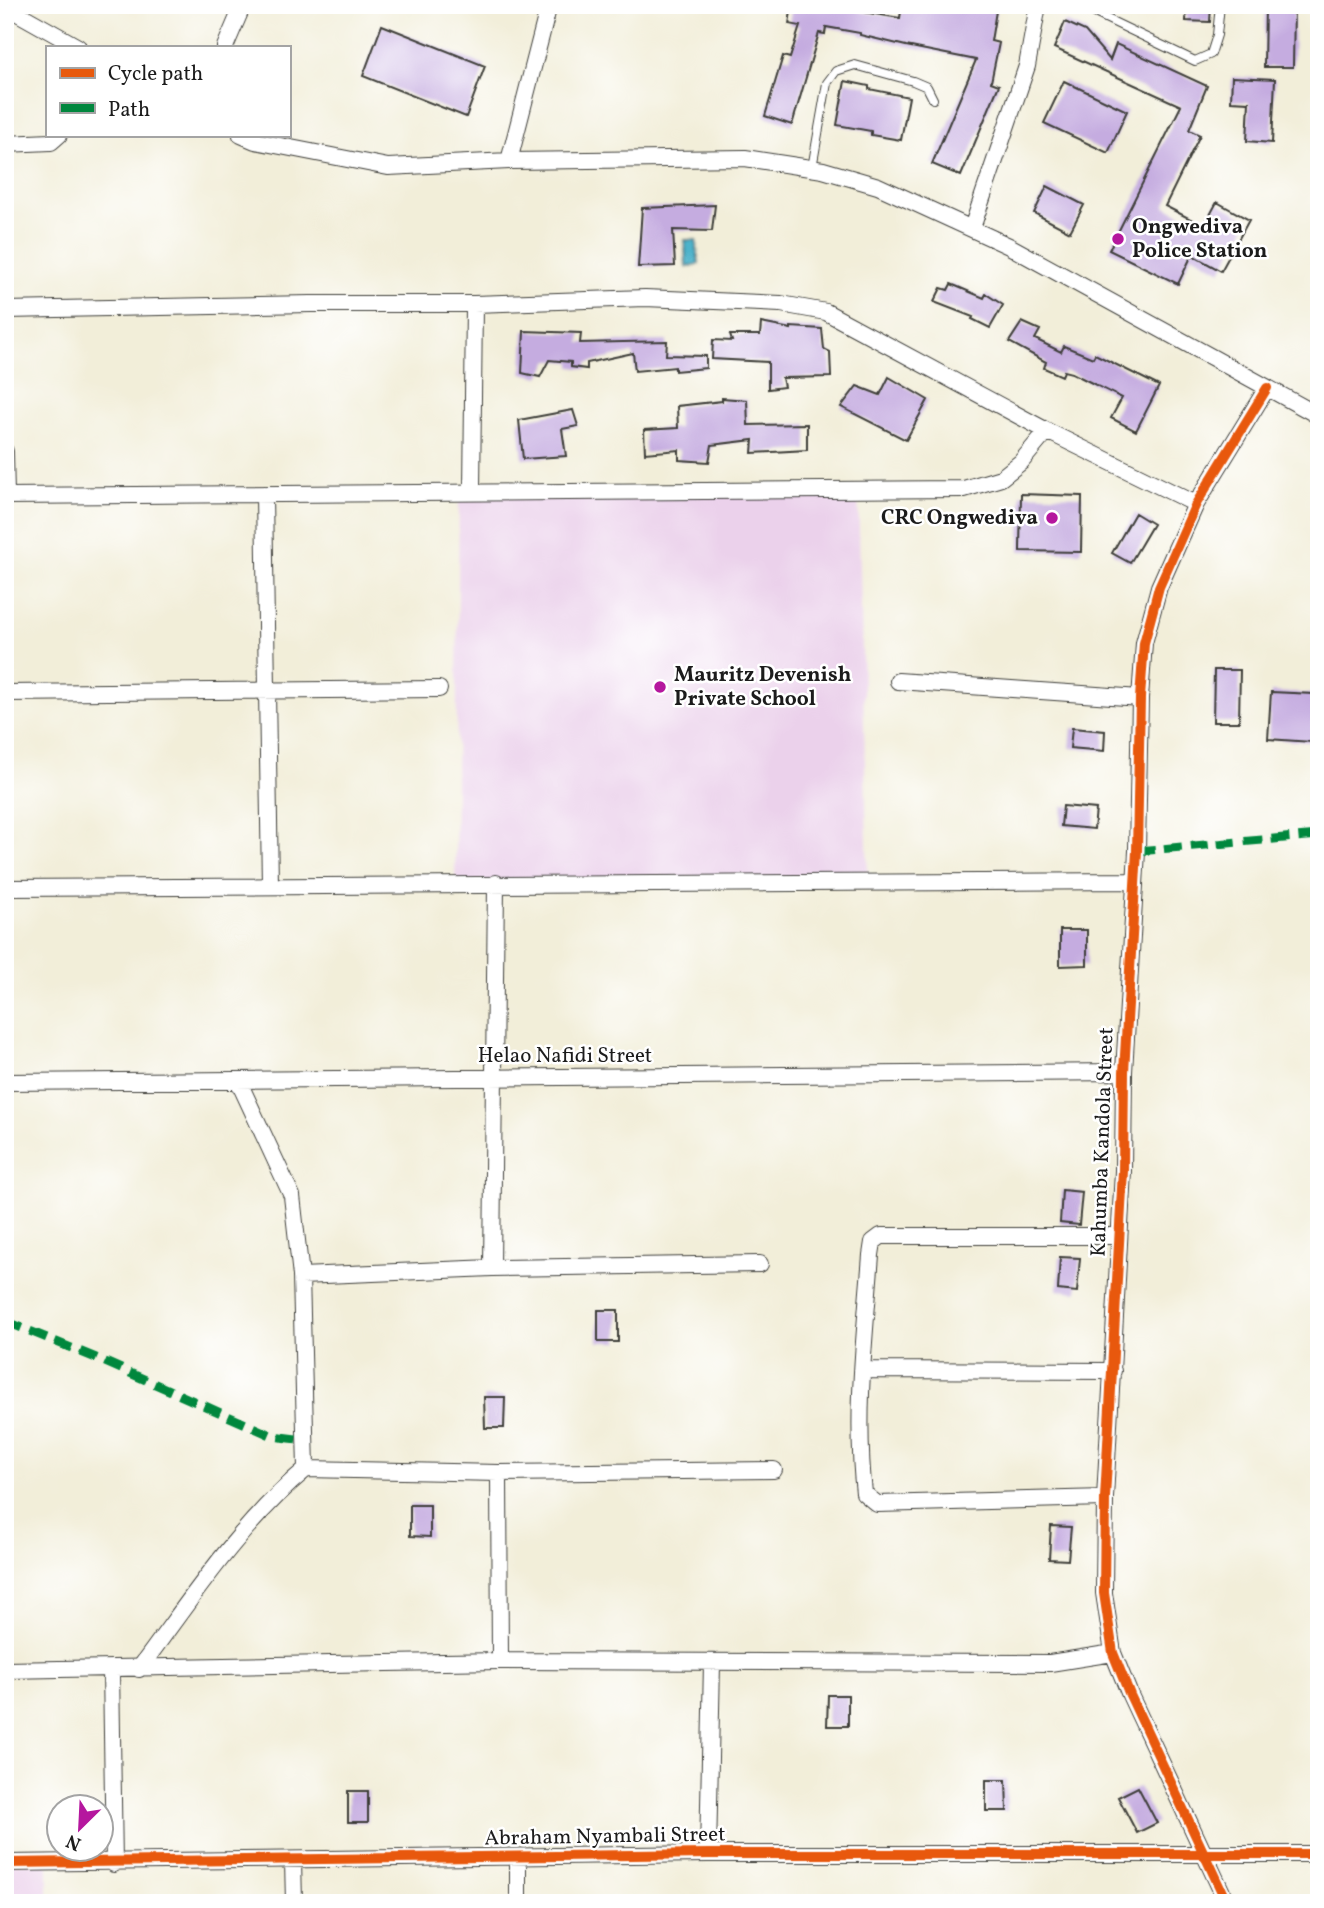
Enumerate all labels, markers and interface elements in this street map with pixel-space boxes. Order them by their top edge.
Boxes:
legend [46,46,290,136]
text: Cycle path [108,60,203,89]
text: Path [108,96,150,125]
place label: Ongwediva Police Station [1132,213,1268,266]
marker: Ongwediva Police Station [1110,231,1126,247]
place label: CRC Ongwediva [881,504,1038,533]
marker: CRC Ongwediva [1044,510,1060,526]
place label: Mauritz Devenish Private School [674,661,852,714]
marker: Mauritz Devenish Private School [652,679,668,695]
street label: Kahumba Kandola Street [1084,1027,1122,1257]
street label: Helao Nafidi Street [478,1042,652,1071]
north arrow [46,1792,116,1862]
street label: Abraham Nyambali Street [484,1820,726,1854]
text: N [62,1827,85,1856]

